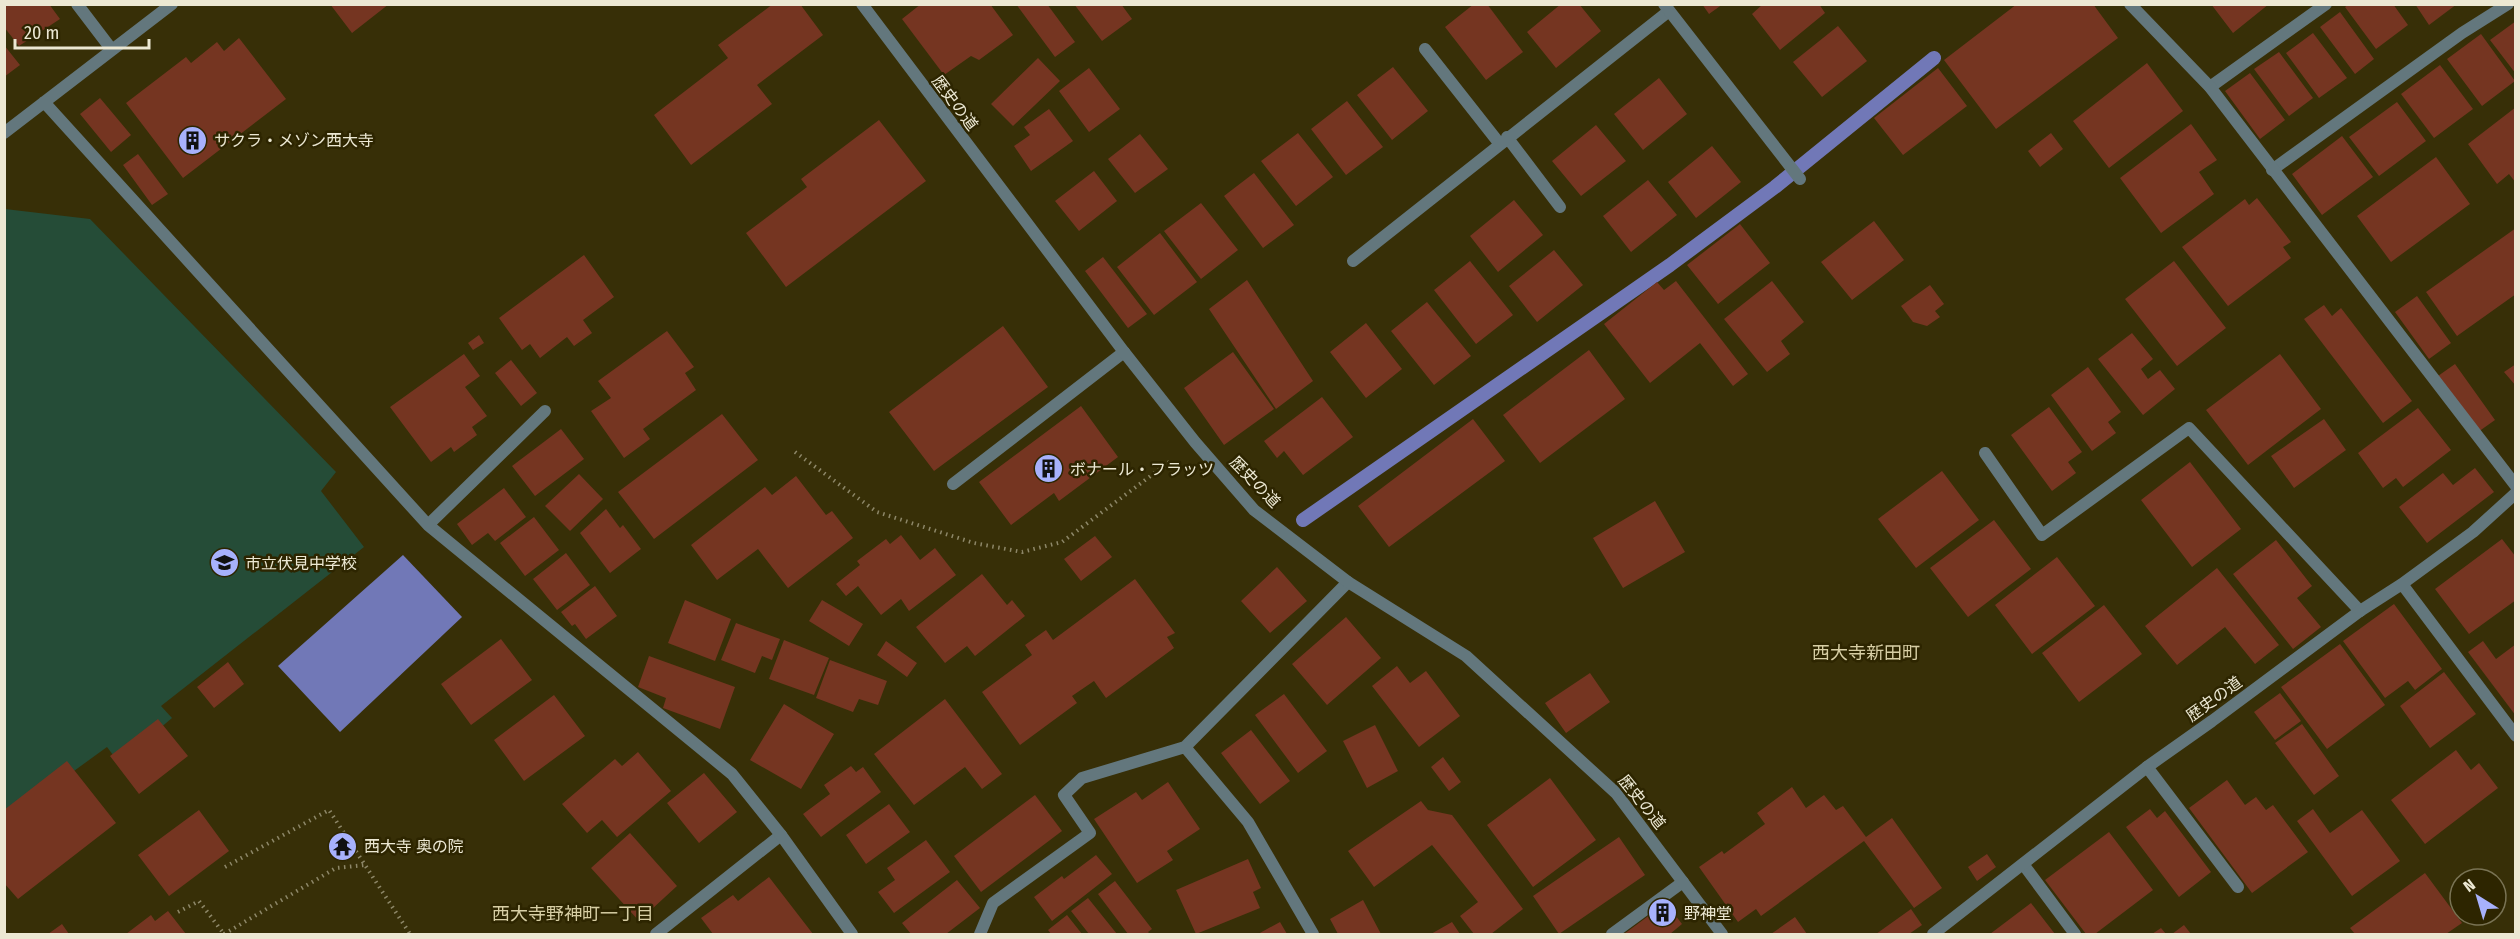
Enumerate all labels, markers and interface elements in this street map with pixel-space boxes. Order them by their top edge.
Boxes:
scale bar [15,12,148,50]
text: 20 m [24,22,59,44]
street label: 歴史の道 [928,72,982,134]
building icon: サクラ・メゾン西大寺 [177,124,209,156]
place label: サクラ・メゾン西大寺 [214,131,374,150]
street label: 歴史の道 [1226,452,1284,512]
building icon: ボナール・フラッツ [1033,453,1065,485]
place label: ボナール・フラッツ [1070,460,1214,479]
school or university icon: 市立伏見中学校 [208,547,240,579]
place label: 市立伏見中学校 [245,554,357,573]
district label: 西大寺新田町 [1812,642,1920,664]
street label: 歴史の道 [2183,673,2245,725]
street label: 歴史の道 [1614,771,1670,833]
temple icon: 西大寺 奥の院 [327,830,359,862]
place label: 西大寺 奥の院 [364,837,464,856]
north arrow [2448,867,2508,927]
text: N [2460,875,2479,896]
building icon: 野神堂 [1647,897,1679,929]
district label: 西大寺野神町一丁目 [492,903,654,925]
place label: 野神堂 [1684,904,1732,923]

